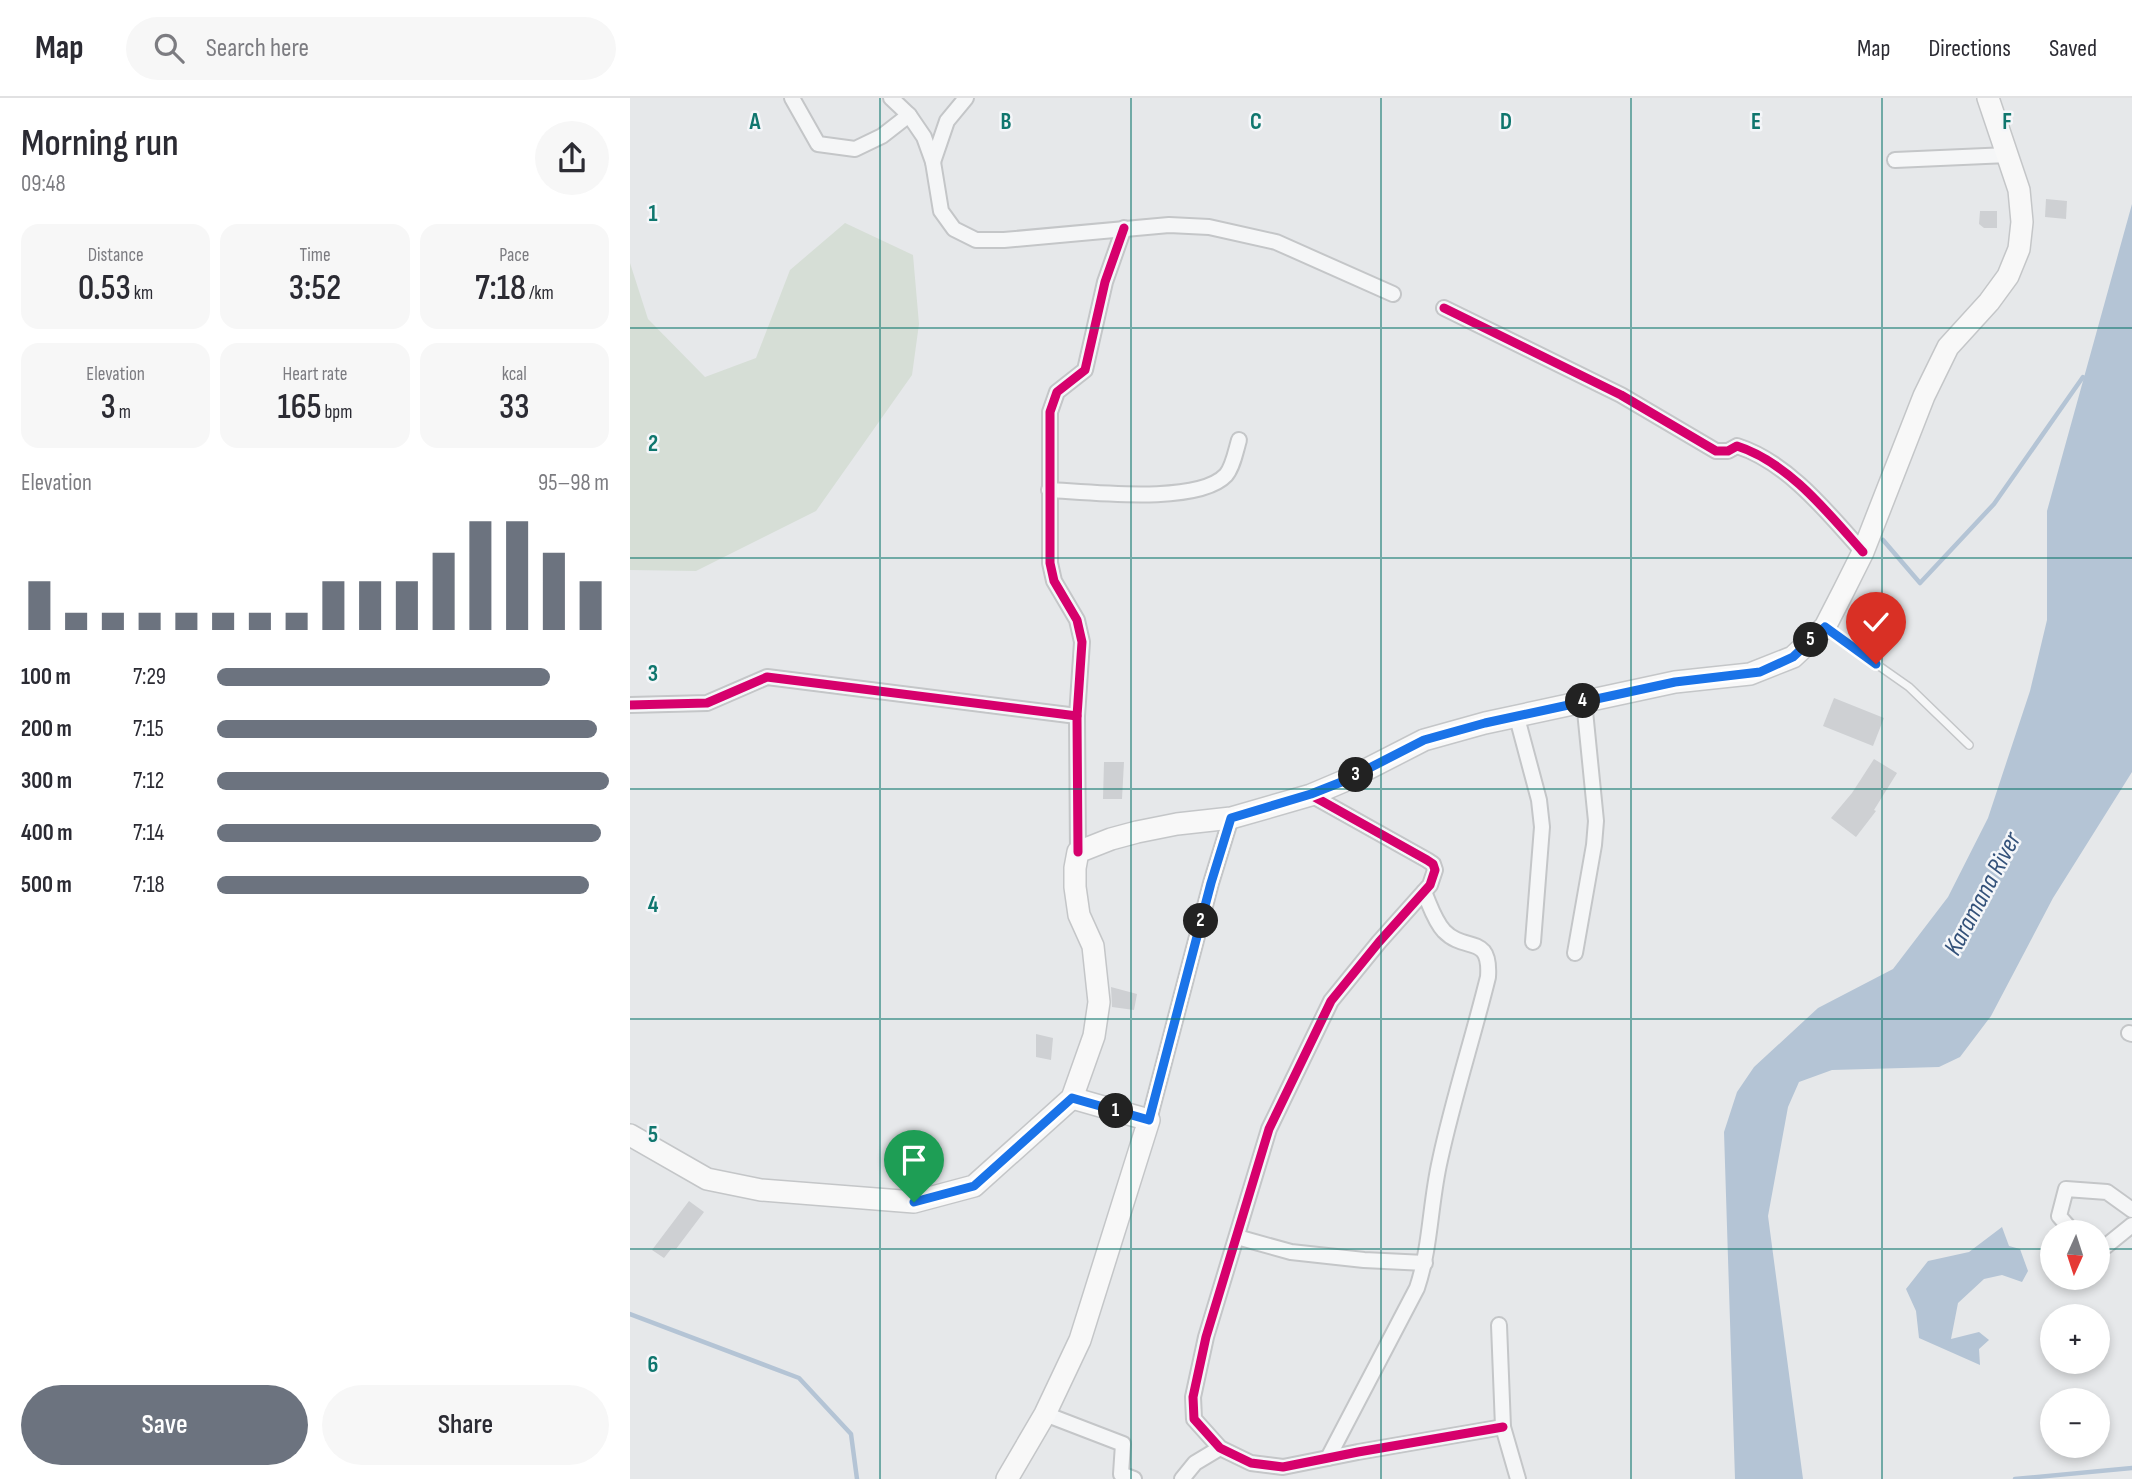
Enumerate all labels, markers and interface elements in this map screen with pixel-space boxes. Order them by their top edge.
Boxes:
search box [126,17,616,80]
text: Map [35,28,84,68]
icon: search [150,29,188,67]
text: Search here [206,33,309,64]
text: Map [1857,34,1890,63]
text: Directions [1928,34,2011,63]
text: Saved [2049,34,2097,63]
text: A [749,108,762,136]
text: B [1001,108,1012,136]
text: C [1250,108,1262,136]
text: D [1500,108,1512,136]
text: E [1751,108,1761,136]
text: F [2002,108,2012,136]
text: Morning run [21,121,179,166]
button: share [535,121,609,195]
text: 09:48 [21,170,66,198]
text: 1 [648,200,658,228]
text: Distance [88,244,144,267]
text: Time [299,244,331,267]
text: Pace [499,244,529,267]
text: 0.53 [78,267,131,310]
text: 3:52 [289,267,341,310]
text: 7:18 [475,267,526,310]
text: km [131,282,153,305]
text: /km [526,282,554,305]
text: Elevation [86,363,145,386]
text: Heart rate [283,363,347,386]
text: kcal [502,363,527,386]
text: 3 [100,386,116,429]
text: 165 [278,386,321,429]
text: 33 [499,386,530,429]
text: m [116,401,131,424]
text: bpm [321,401,352,424]
text: 2 [648,430,658,458]
text: Elevation [21,469,92,497]
text: 95–98 m [538,469,609,497]
pin [1846,592,1906,664]
icon: check [1857,603,1895,641]
pin: 5 [1794,622,1828,658]
text: 5 [1806,628,1815,651]
text: 3 [648,660,658,688]
text: 100 m [21,663,71,691]
text: 7:29 [133,663,166,691]
pin: 4 [1566,684,1600,718]
text: 4 [1578,689,1587,712]
text: 200 m [21,715,72,743]
text: 7:15 [133,715,164,743]
pin: 3 [1338,758,1374,792]
text: 3 [1351,763,1360,786]
text: 300 m [21,767,72,795]
text: 7:12 [133,767,164,795]
text: 400 m [21,819,72,847]
text: 7:14 [133,819,164,847]
water label: Karamana River [1938,826,2029,961]
text: 500 m [21,871,72,899]
text: 7:18 [133,871,165,899]
text: 4 [648,891,659,919]
pin: 2 [1184,904,1218,938]
text: 2 [1196,909,1205,932]
pin: 1 [1098,1094,1134,1128]
text: 1 [1112,1099,1119,1122]
text: 5 [648,1121,658,1149]
pin [884,1130,944,1202]
icon: arrive [895,1141,933,1179]
north arrow [2040,1220,2110,1290]
map controls [2040,1220,2110,1458]
button: + [2040,1304,2110,1374]
text: 6 [648,1351,658,1379]
button: Save [21,1385,308,1465]
button: Share [322,1385,609,1465]
button: − [2040,1388,2110,1458]

